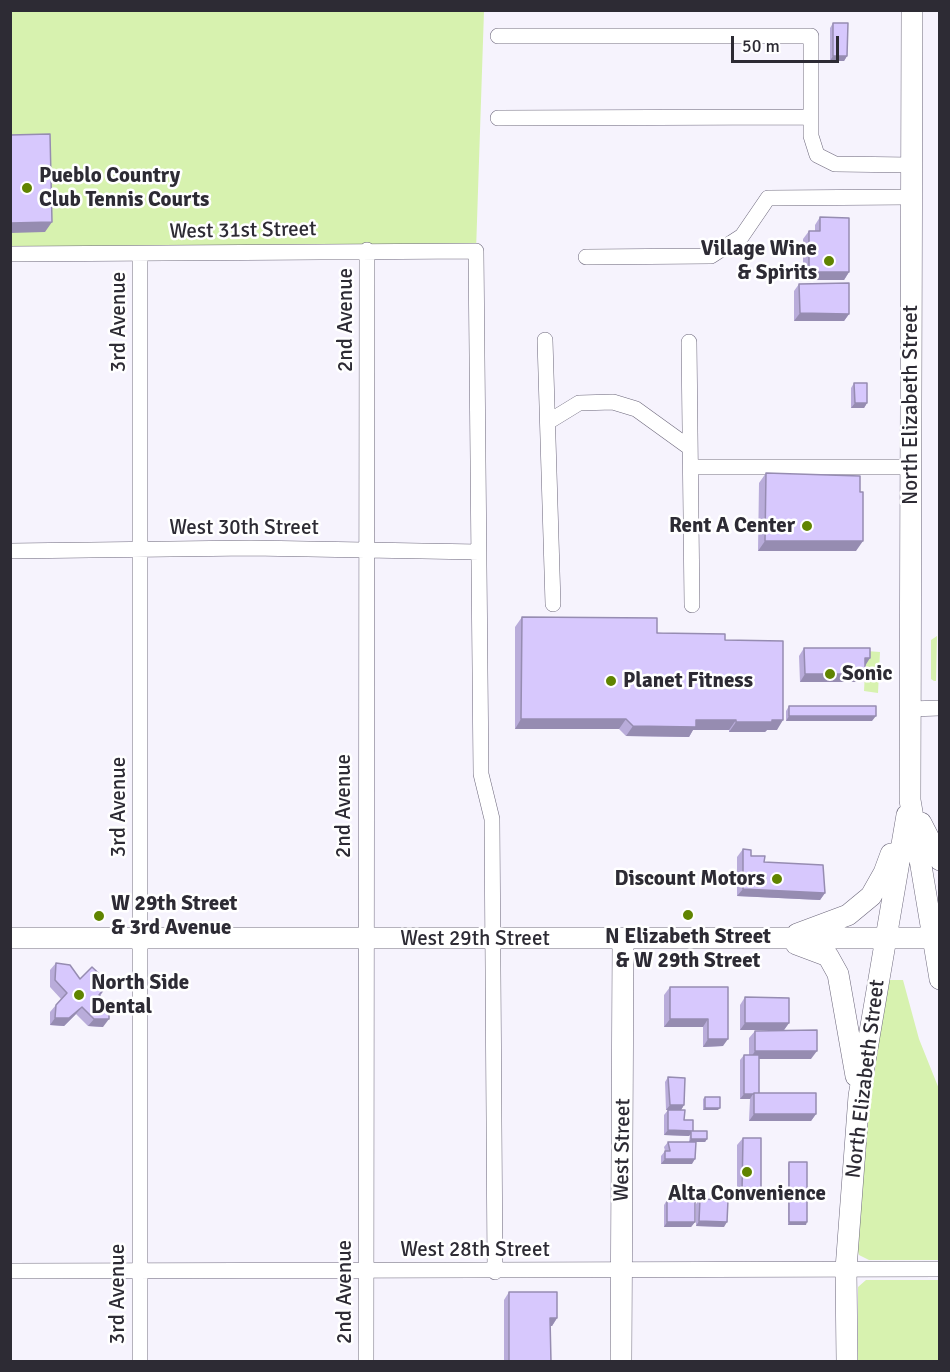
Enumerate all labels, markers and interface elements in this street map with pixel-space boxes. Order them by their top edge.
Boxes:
scale bar [734,24,842,62]
text: 50 m [742,35,780,57]
place label: Pueblo Country Club Tennis Courts [39,163,209,213]
marker: Pueblo Country Club Tennis Courts [20,181,34,195]
street label: West 31st Street [169,217,317,245]
place label: Village Wine & Spirits [701,236,817,286]
marker: Village Wine & Spirits [822,254,836,268]
street label: 2nd Avenue [333,268,359,372]
street label: 3rd Avenue [106,272,132,372]
street label: North Elizabeth Street [898,305,924,505]
place label: Rent A Center [669,513,795,539]
street label: West 30th Street [169,515,319,541]
marker: Rent A Center [800,519,814,533]
place label: Sonic [842,661,892,687]
marker: Sonic [823,667,837,681]
place label: Planet Fitness [623,668,753,694]
marker: Planet Fitness [604,674,618,688]
street label: 2nd Avenue [331,754,357,858]
street label: 3rd Avenue [106,757,132,857]
place label: Discount Motors [614,866,765,892]
marker: Discount Motors [770,872,784,886]
place label: W 29th Street & 3rd Avenue [111,891,237,941]
marker: N Elizabeth Street & W 29th Street [681,908,695,922]
marker: W 29th Street & 3rd Avenue [92,909,106,923]
place label: N Elizabeth Street & W 29th Street [605,924,771,974]
street label: West 29th Street [400,926,550,952]
place label: North Side Dental [91,970,189,1020]
street label: North Elizabeth Street [841,978,891,1180]
marker: North Side Dental [72,988,86,1002]
street label: West Street [609,1098,637,1202]
marker: Alta Convenience [740,1165,754,1179]
place label: Alta Convenience [668,1181,826,1207]
street label: West 28th Street [400,1237,550,1263]
street label: 2nd Avenue [332,1240,358,1344]
street label: 3rd Avenue [105,1244,131,1344]

